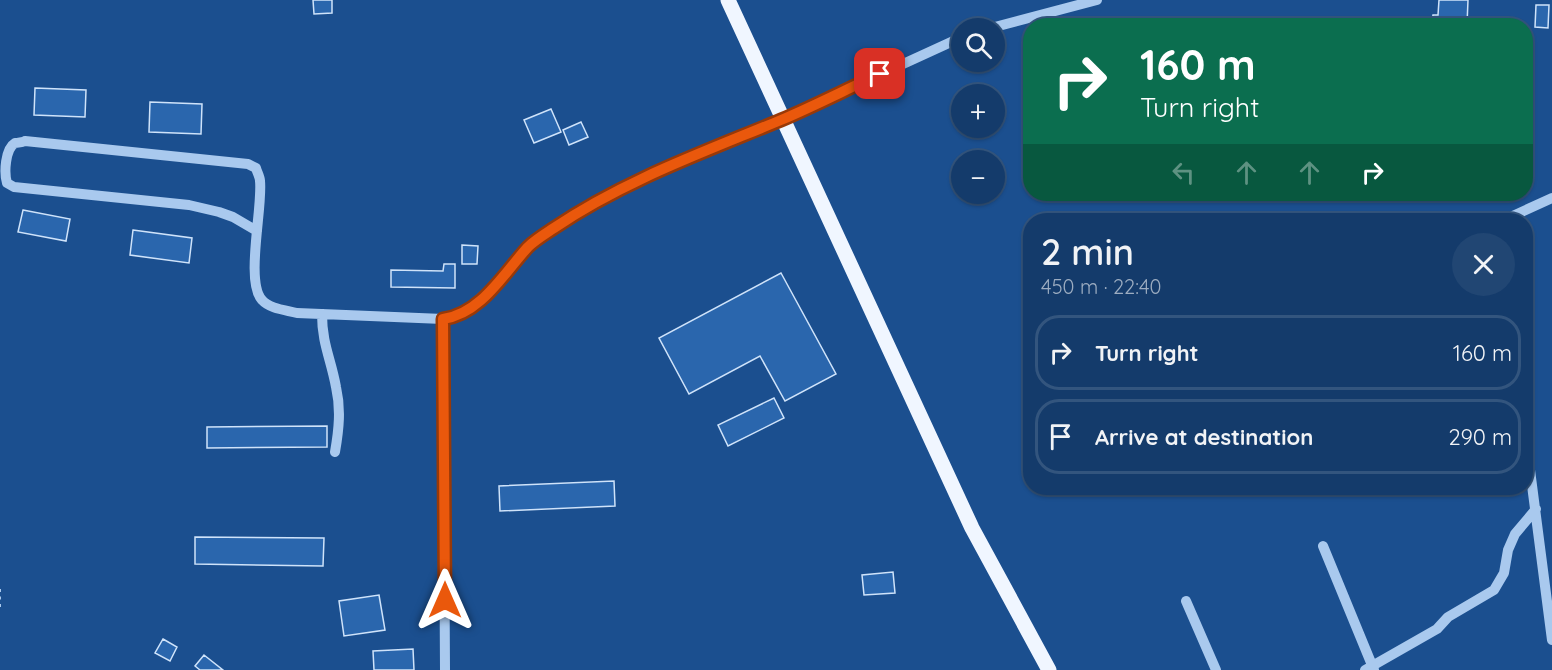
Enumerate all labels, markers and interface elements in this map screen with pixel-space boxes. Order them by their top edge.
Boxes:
map controls [951,18,1005,204]
button: search [951,18,1005,72]
text: 160 m [1140,38,1256,91]
icon: right [1041,42,1119,120]
pin [854,48,905,99]
icon: arrive [863,57,896,90]
button: + [951,84,1005,138]
text: Turn right [1140,90,1259,124]
button: − [951,150,1005,204]
icon: left [1167,156,1200,189]
icon: ahead [1230,156,1263,189]
icon: ahead [1293,156,1326,189]
icon: right [1356,156,1389,189]
text: 2 min [1041,229,1134,274]
button: close [1452,233,1515,296]
text: 450 m · 22:40 [1041,274,1161,299]
icon: right [1044,336,1077,369]
text: Turn right [1095,339,1199,367]
text: 160 m [1453,339,1512,367]
icon: arrive [1044,420,1077,453]
text: Arrive at destination [1095,423,1313,451]
text: 290 m [1448,423,1512,451]
position arrow [413,568,477,632]

